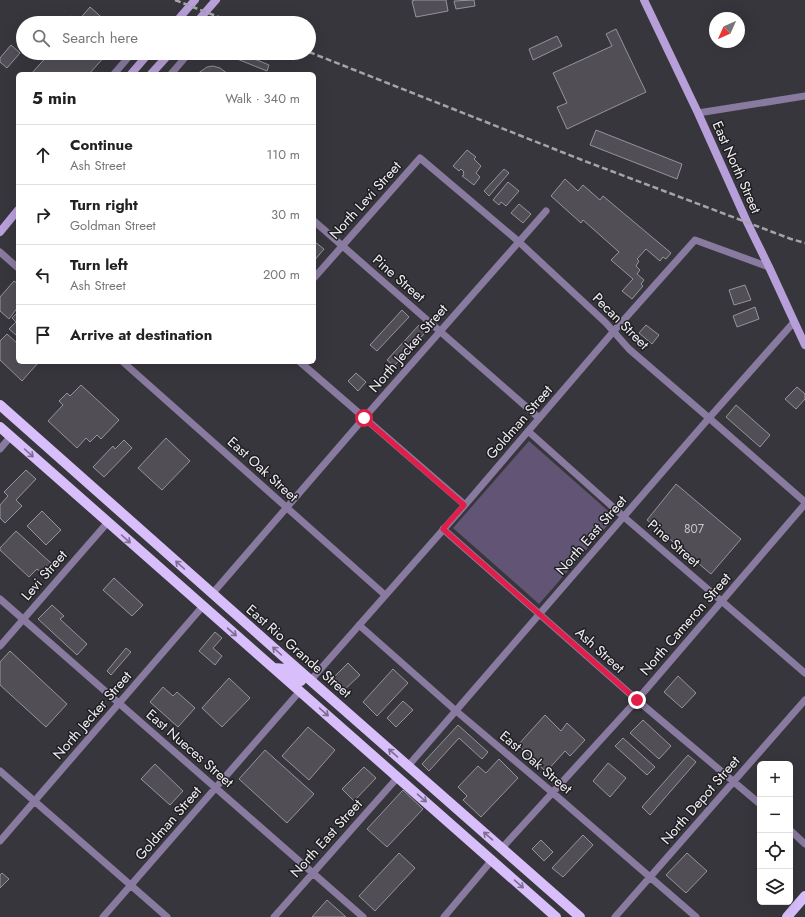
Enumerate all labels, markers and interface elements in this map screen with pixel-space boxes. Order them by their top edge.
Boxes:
north arrow [709,12,745,48]
search box [16,16,316,60]
icon: search [30,27,52,49]
text: Search here [62,27,138,49]
text: 5 min [32,86,76,110]
text: Walk · 340 m [225,89,300,108]
street label: East North Street [708,118,767,217]
text: Continue [70,134,133,156]
icon: ahead [32,144,54,166]
text: 110 m [266,145,300,164]
text: Ash Street [70,156,126,175]
street label: North Levi Street [324,156,406,243]
text: Turn right [70,194,138,216]
icon: right [32,204,54,226]
text: 30 m [271,205,300,224]
text: Goldman Street [70,216,156,235]
street label: Pine Street [368,250,430,307]
text: Turn left [70,254,128,276]
icon: left [32,264,54,286]
text: 200 m [263,265,300,284]
text: Ash Street [70,276,126,295]
street label: Pecan Street [588,288,654,354]
street label: North Jecker Street [364,299,452,396]
icon: arrive [32,324,54,346]
text: Arrive at destination [70,324,212,346]
street label: Goldman Street [481,380,557,463]
route start [355,409,373,427]
street label: East Oak Street [223,432,303,507]
one-way arrow [24,448,34,457]
street label: North East Street [551,491,632,579]
street label: Pine Street [643,515,705,572]
house number: 807 [684,520,705,538]
one-way arrow [121,534,132,543]
street label: Levi Street [17,545,72,604]
one-way arrow [175,560,185,570]
street label: North Cameron Street [635,568,736,680]
street label: East Rio Grande Street [242,600,356,703]
street label: Ash Street [571,623,629,678]
one-way arrow [227,627,237,636]
one-way arrow [272,647,282,656]
street label: North Jecker Street [48,666,136,763]
route end [628,691,646,709]
street label: East Nueces Street [142,704,239,792]
one-way arrow [319,708,329,717]
street label: East Oak Street [495,726,577,799]
one-way arrow [388,748,398,757]
street label: North Depot Street [656,751,745,849]
map controls [757,761,793,905]
button: + [757,761,793,797]
street label: Goldman Street [130,781,206,864]
street label: North East Street [285,794,367,882]
one-way arrow [416,794,427,803]
button: − [757,797,793,833]
one-way arrow [483,831,493,841]
button: locate [757,833,793,869]
button: layers [757,869,793,905]
one-way arrow [514,880,524,889]

